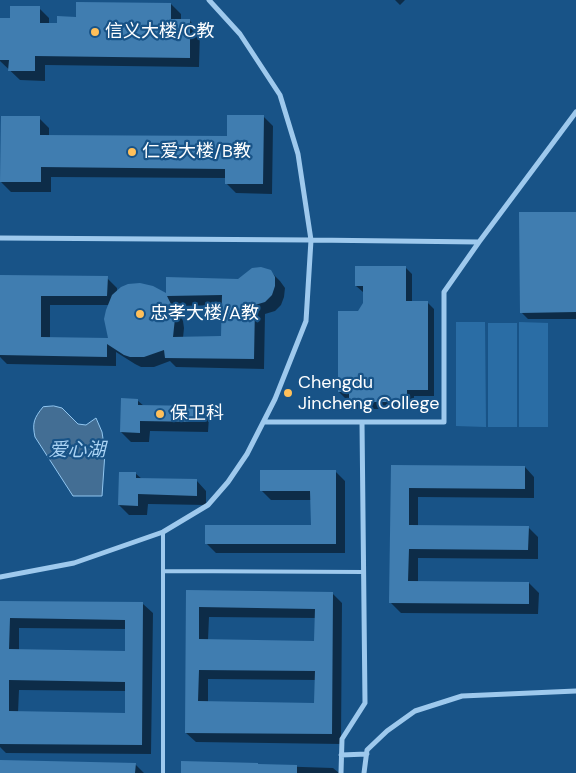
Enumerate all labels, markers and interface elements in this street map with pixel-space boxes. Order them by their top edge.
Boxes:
place label: 信义大楼/C教 [105,21,214,43]
marker: 信义大楼/C教 [89,26,101,38]
place label: 仁爱大楼/B教 [142,141,251,163]
marker: 仁爱大楼/B教 [126,146,138,158]
place label: 忠孝大楼/A教 [150,303,259,325]
marker: 忠孝大楼/A教 [134,308,146,320]
place label: Chengdu Jincheng College [298,372,439,414]
marker: Chengdu Jincheng College [282,387,294,399]
place label: 保卫科 [170,403,224,425]
marker: 保卫科 [154,408,166,420]
water label: 爱心湖 [49,440,105,462]

